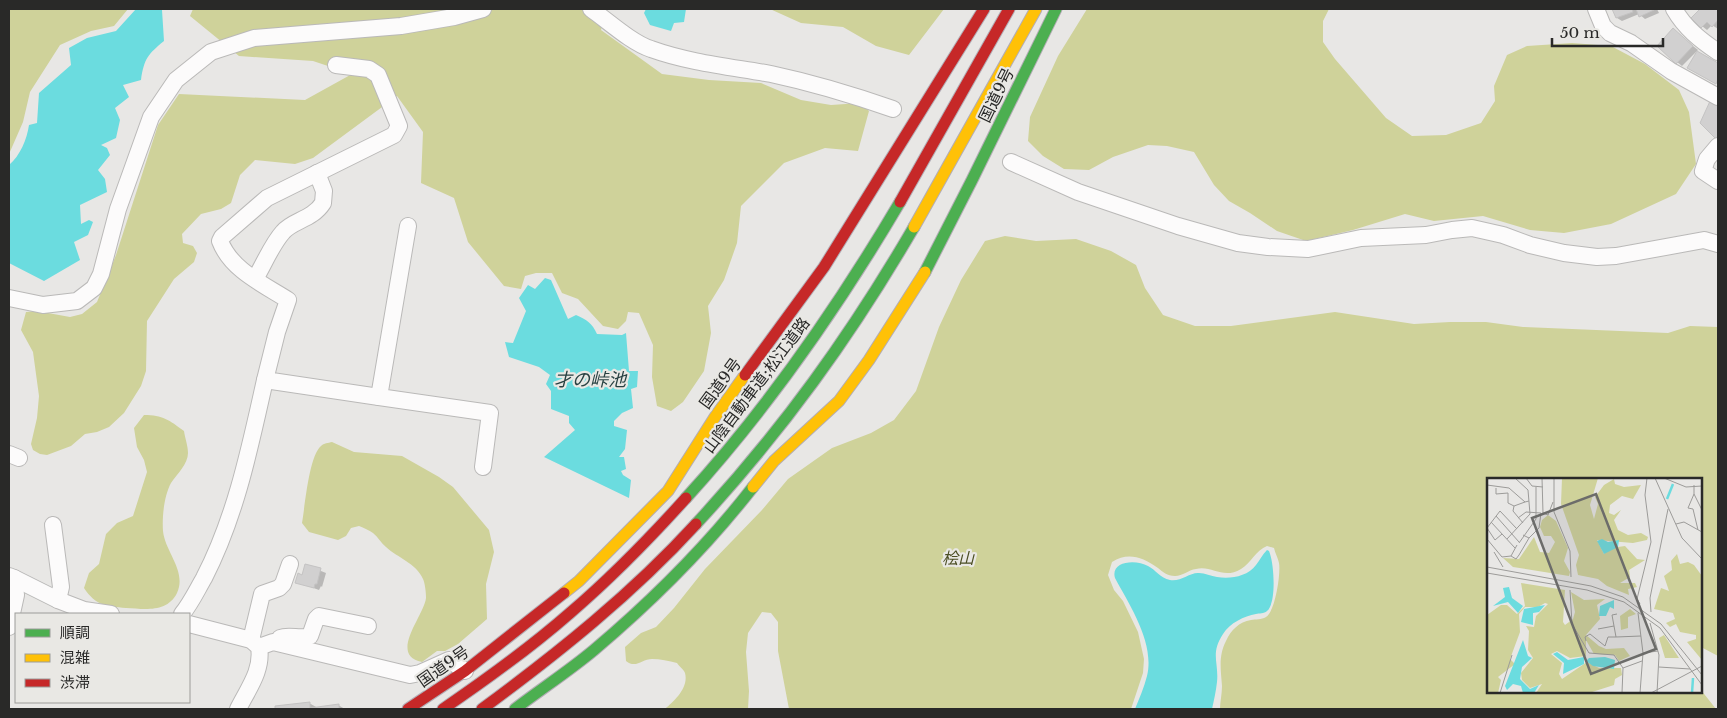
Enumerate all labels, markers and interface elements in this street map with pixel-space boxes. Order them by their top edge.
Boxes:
scale bar [1552,15,1663,47]
text: 50 m [1560,23,1600,42]
street label: 国道9号 [974,64,1018,126]
street label: 山陰自動車道;松江道路 [698,313,814,457]
street label: 国道9号 [695,354,745,412]
water label: 才の峠池 [554,369,628,391]
inset map [1487,478,1702,693]
park label: 桧山 [942,548,975,568]
legend [15,613,190,703]
text: 順調 [60,623,90,642]
street label: 国道9号 [413,641,473,691]
text: 混雑 [60,648,90,667]
text: 渋滞 [60,673,90,692]

